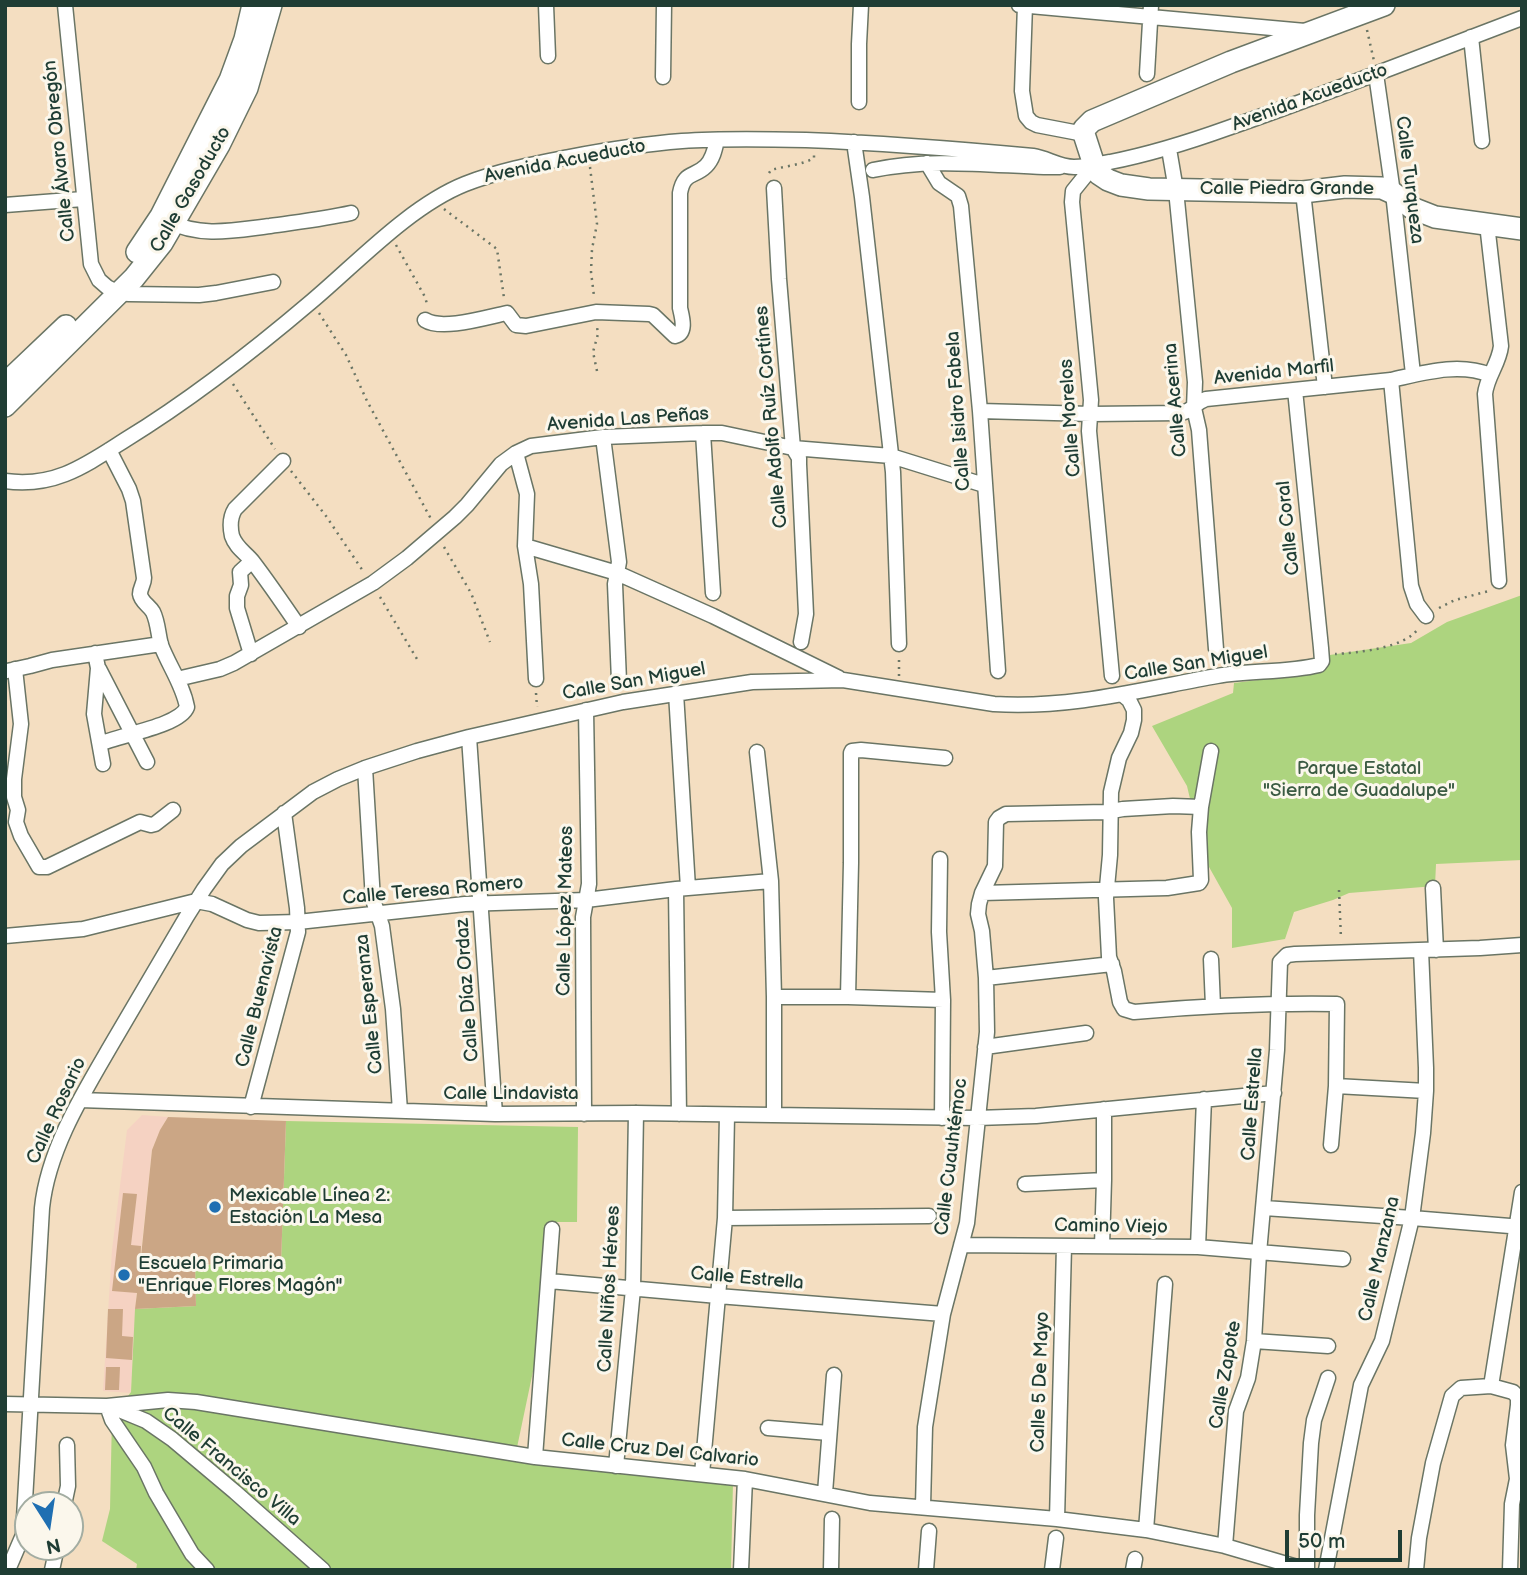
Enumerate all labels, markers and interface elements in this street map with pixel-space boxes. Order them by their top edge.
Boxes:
street label: Calle Álvaro Obregón [39,59,81,243]
street label: Avenida Acueducto [1229,59,1391,137]
street label: Calle Turqueza [1390,115,1428,245]
street label: Calle Gasoducto [146,123,236,257]
street label: Avenida Acueducto [482,135,648,189]
street label: Calle Piedra Grande [1200,178,1374,200]
street label: Calle Adolfo Ruíz Cortínes [751,305,793,529]
street label: Calle Isidro Fabela [942,330,976,492]
street label: Calle Acerina [1160,342,1192,458]
street label: Avenida Marfil [1213,355,1335,391]
street label: Calle Morelos [1056,358,1086,478]
street label: Avenida Las Peñas [546,403,710,437]
street label: Calle Coral [1273,480,1305,576]
street label: Calle San Miguel [1123,641,1269,687]
street label: Calle San Miguel [561,658,707,706]
park label: Parque Estatal "Sierra de Guadalupe" [1263,758,1455,802]
street label: Calle López Mateos [553,826,579,996]
street label: Calle Teresa Romero [342,872,524,910]
street label: Calle Díaz Ordaz [452,917,484,1063]
street label: Calle Buenavista [231,924,289,1070]
street label: Calle Esperanza [351,933,389,1075]
street label: Calle Estrella [1238,1047,1268,1161]
street label: Calle Rosario [22,1054,92,1168]
street label: Calle Cuauhtémoc [931,1077,973,1237]
street label: Calle Lindavista [443,1083,579,1105]
place label: Mexicable Línea 2: Estación La Mesa [229,1185,390,1229]
street label: Calle Manzana [1355,1194,1405,1324]
marker: Mexicable Línea 2: Estación La Mesa [207,1199,223,1215]
street label: Calle Niños Héroes [594,1205,626,1373]
street label: Camino Viejo [1054,1215,1168,1239]
place label: Escuela Primaria "Enrique Flores Magón" [138,1253,343,1297]
street label: Calle Estrella [689,1263,805,1295]
marker: Escuela Primaria "Enrique Flores Magón" [116,1267,132,1283]
street label: Calle 5 De Mayo [1027,1311,1055,1453]
street label: Calle Zapote [1205,1319,1247,1431]
street label: Calle Francisco Villa [157,1402,305,1532]
street label: Calle Cruz Del Calvario [560,1429,760,1473]
north arrow [14,1491,84,1561]
scale bar [1289,1516,1406,1560]
text: 50 m [1298,1529,1345,1554]
text: N [44,1532,62,1558]

